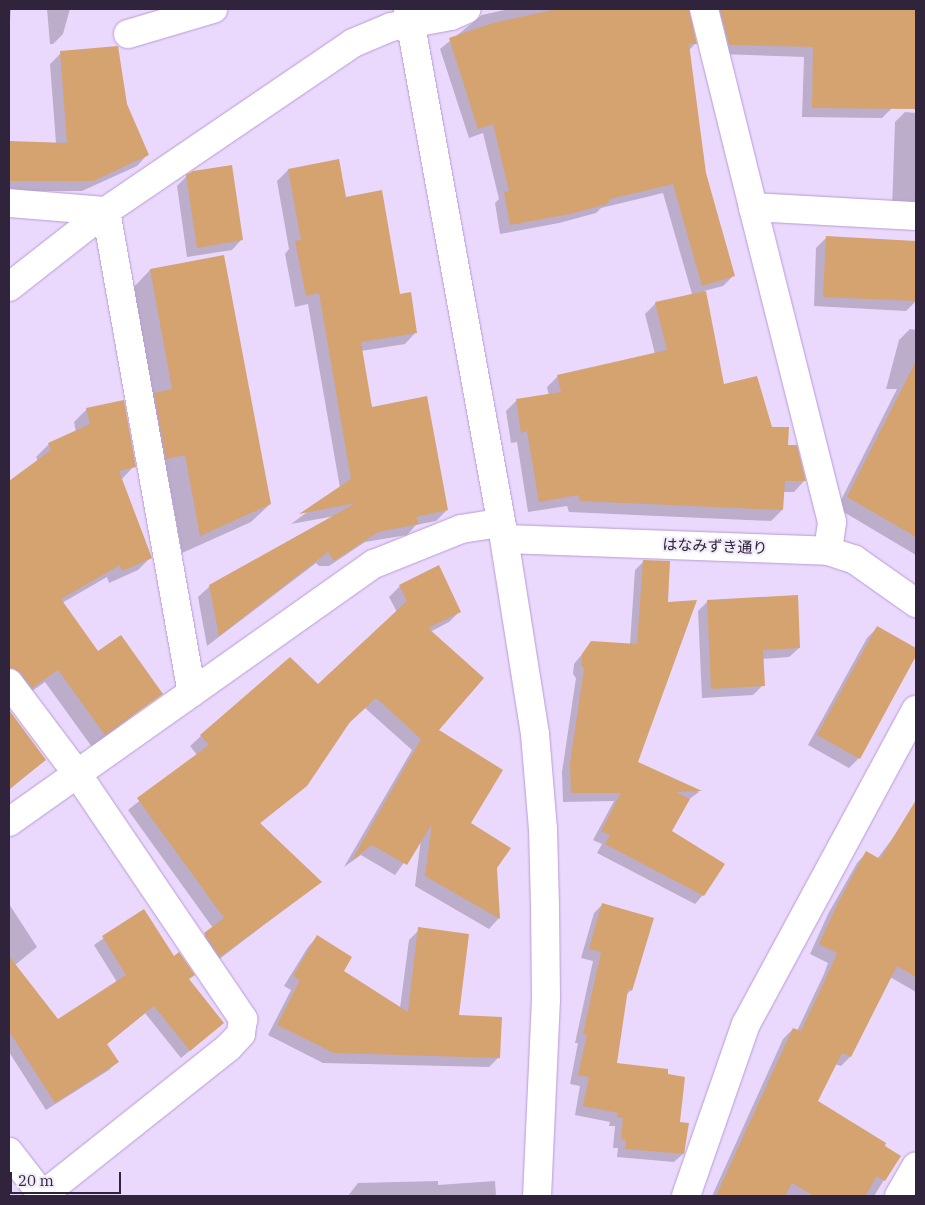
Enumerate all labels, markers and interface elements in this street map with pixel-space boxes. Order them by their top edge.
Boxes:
street label: はなみずき通り [662,535,768,557]
scale bar [12,1162,124,1194]
text: 20 m [18,1171,54,1190]

